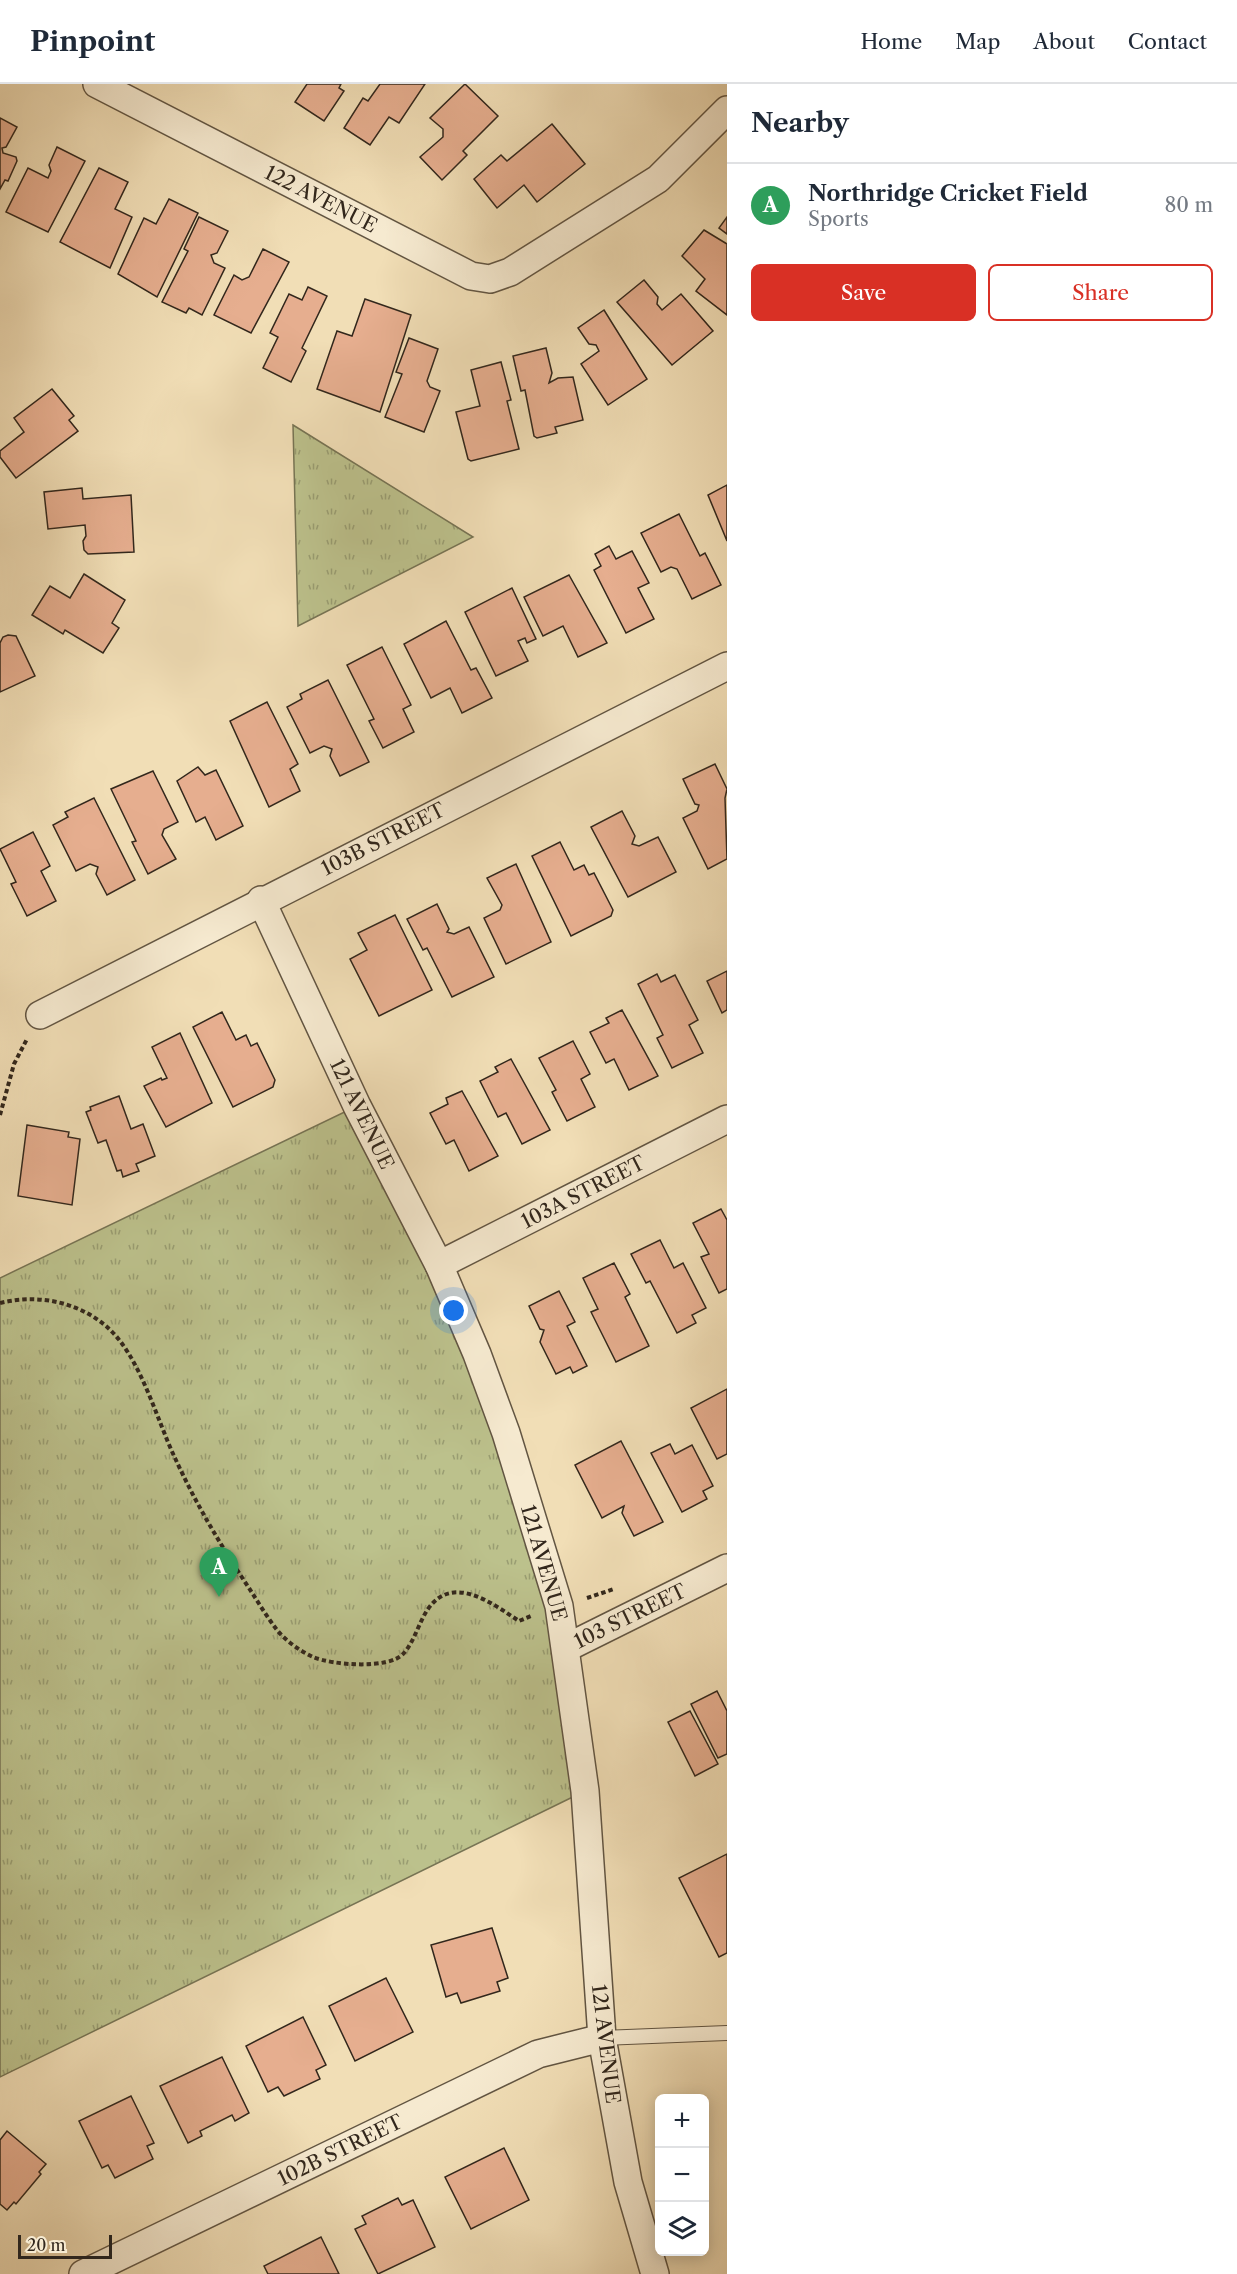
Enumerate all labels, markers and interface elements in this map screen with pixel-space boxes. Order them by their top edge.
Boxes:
text: Pinpoint [30,24,155,58]
text: Home [861,29,922,54]
text: Map [955,29,1000,54]
text: About [1033,29,1095,54]
text: Contact [1128,29,1207,54]
text: Nearby [751,107,849,139]
street label: 122 AVENUE [261,160,381,238]
text: Northridge Cricket Field [808,180,1088,207]
text: A [763,193,778,217]
text: 80 m [1165,193,1213,217]
text: Sports [808,207,869,231]
button: Save [751,264,976,321]
button: Share [988,264,1213,321]
street label: 103B STREET [317,798,449,880]
street label: 121 AVENUE [325,1055,399,1173]
street label: 103A STREET [517,1151,649,1233]
your location [439,1296,468,1325]
street label: 121 AVENUE [516,1502,572,1624]
pin: A [200,1548,238,1597]
street label: 103 STREET [570,1579,690,1653]
street label: 121 AVENUE [587,1983,625,2105]
map controls [655,2094,709,2256]
button: + [655,2094,709,2148]
street label: 102B STREET [274,2109,406,2191]
button: − [655,2148,709,2202]
button: layers [655,2202,709,2256]
scale bar [18,2232,112,2260]
text: 20 m [27,2235,66,2255]

